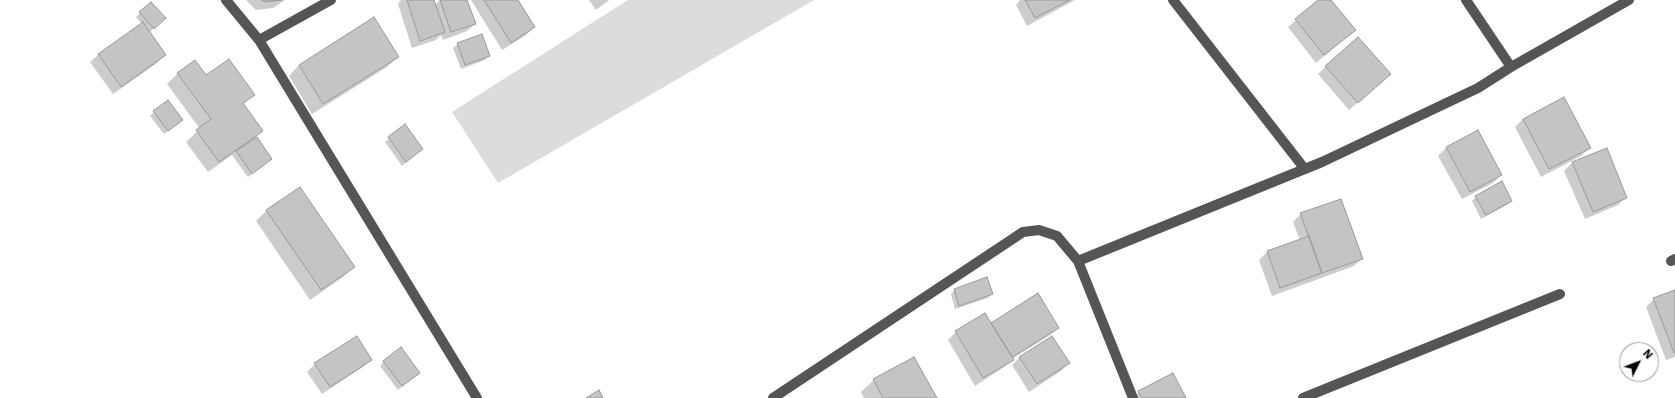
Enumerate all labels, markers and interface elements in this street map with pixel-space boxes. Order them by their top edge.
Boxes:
north arrow [1619,342,1659,382]
text: N [1640,347,1655,362]

